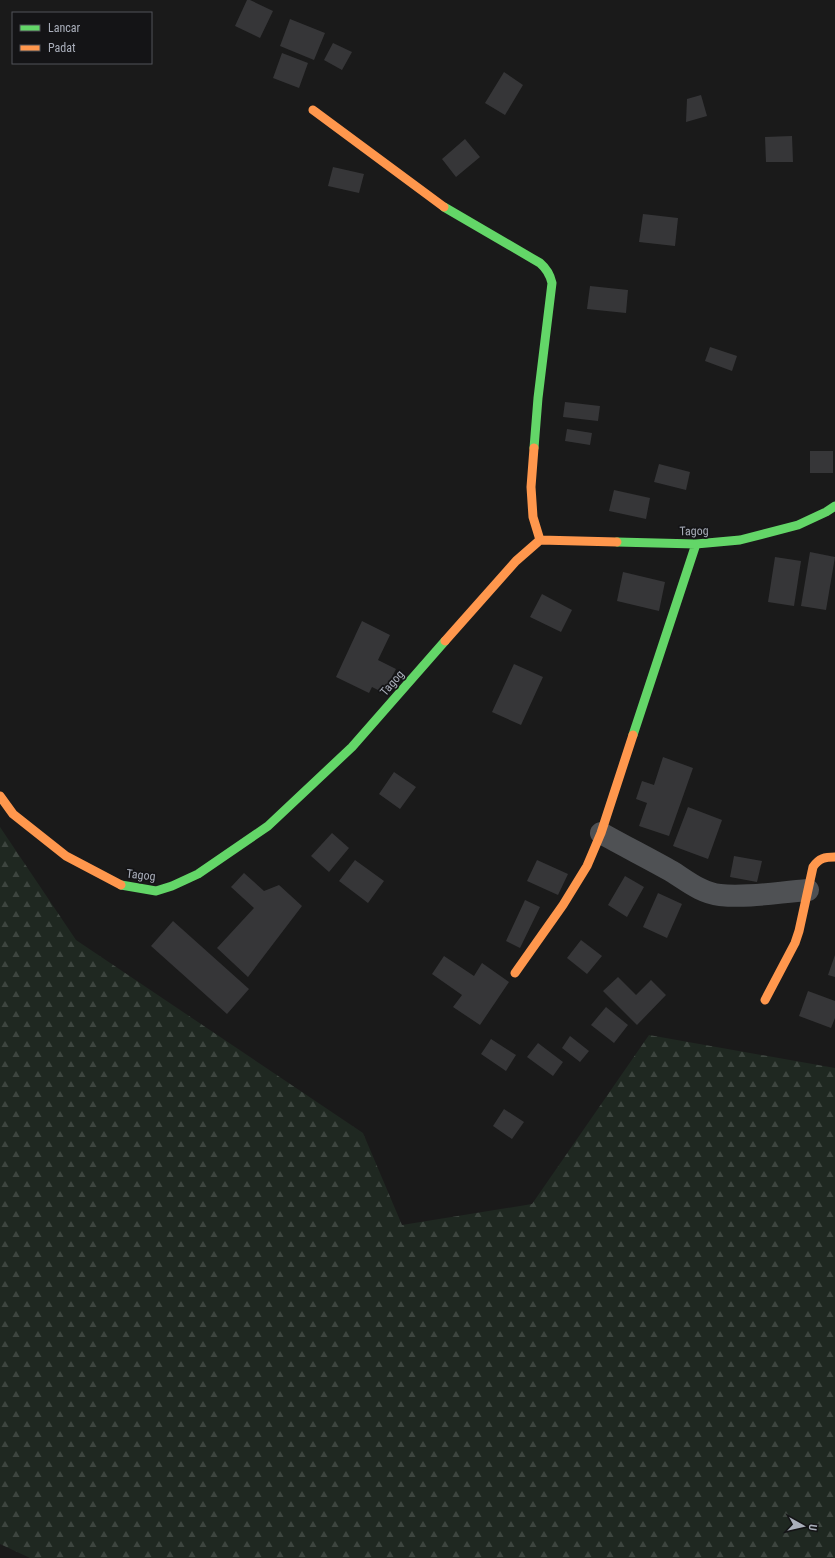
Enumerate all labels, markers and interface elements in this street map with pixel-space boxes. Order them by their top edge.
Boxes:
legend [12,12,152,64]
text: Lancar [48,21,81,35]
text: Padat [48,41,76,55]
street label: Tagog [679,524,709,538]
street label: Tagog [377,667,407,699]
street label: Tagog [126,867,156,883]
north arrow [783,1506,823,1546]
text: U [806,1523,819,1531]

